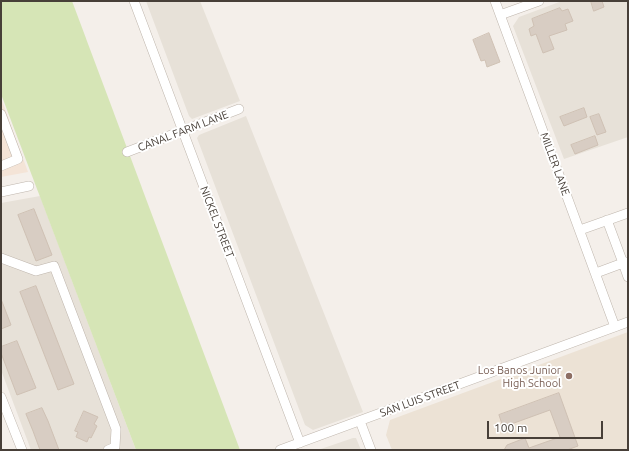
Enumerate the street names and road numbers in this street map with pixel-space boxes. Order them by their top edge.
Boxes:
street label: CANAL FARM LANE [136,108,230,154]
street label: MILLER LANE [537,131,573,197]
street label: NICKEL STREET [197,184,237,260]
street label: SAN LUIS STREET [378,378,462,420]

